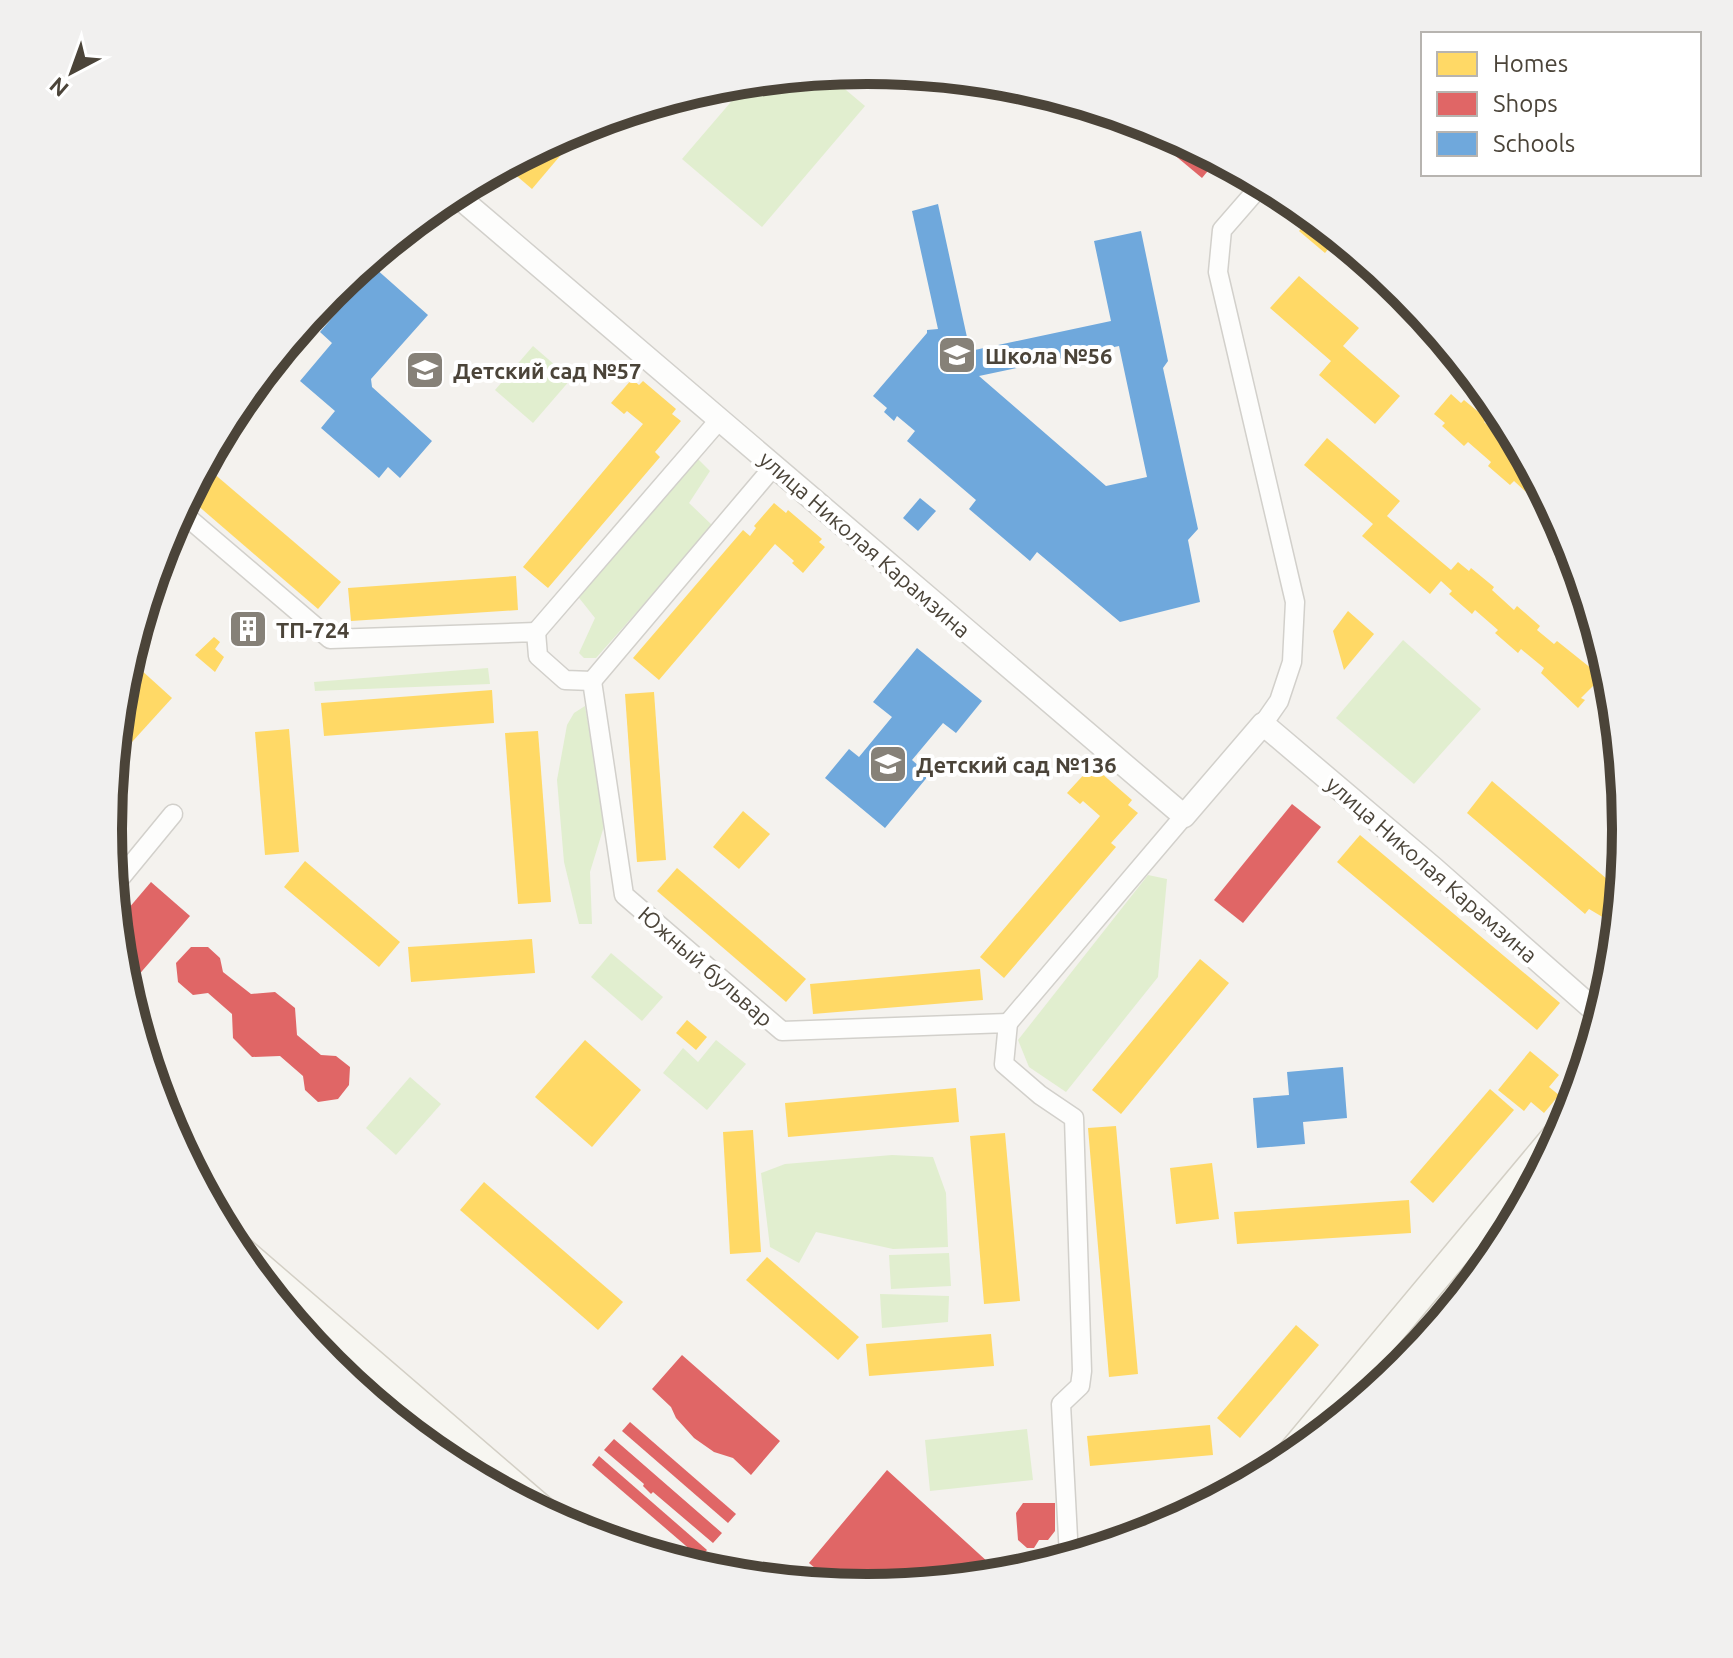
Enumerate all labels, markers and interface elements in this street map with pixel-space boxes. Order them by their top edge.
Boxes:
north arrow [32,32,112,112]
legend [1421,32,1701,176]
text: Homes [1493,50,1568,77]
text: N [44,73,73,102]
text: Shops [1493,90,1558,117]
text: Schools [1493,130,1575,157]
school or university icon: Школа №56 [936,334,978,376]
place label: Школа №56 [985,343,1112,368]
school or university icon: Детский сад №57 [404,349,446,391]
place label: Детский сад №57 [453,358,641,383]
street label: улица Николая Карамзина [755,446,975,642]
building icon: ТП-724 [227,608,269,650]
place label: ТП-724 [276,617,349,642]
school or university icon: Детский сад №136 [867,743,909,785]
place label: Детский сад №136 [916,752,1117,777]
street label: улица Николая Карамзина [1322,771,1542,967]
street label: Южный бульвар [634,901,778,1031]

